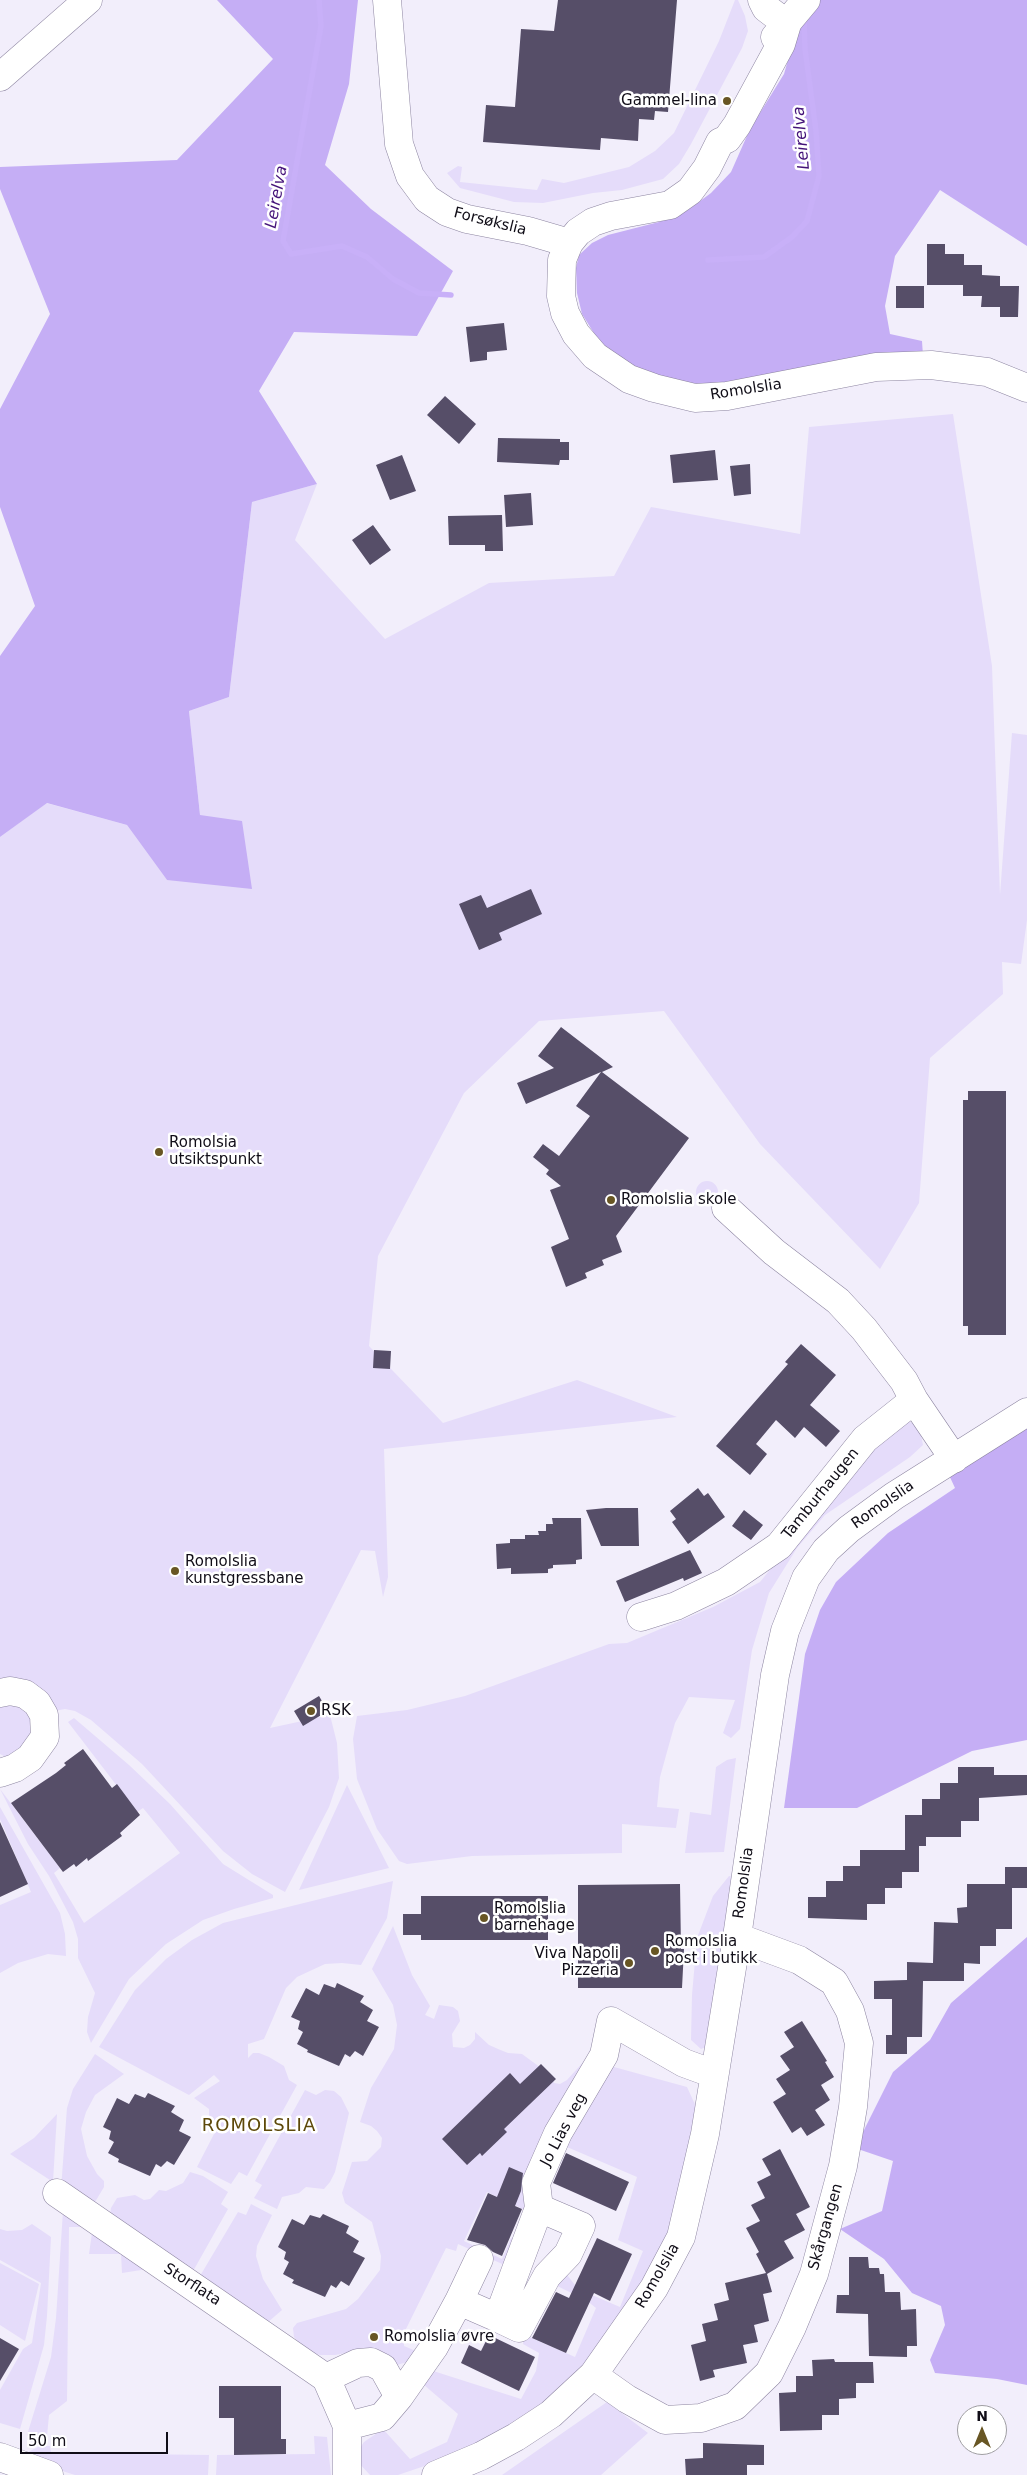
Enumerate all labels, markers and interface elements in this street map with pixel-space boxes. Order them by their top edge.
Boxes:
place label: Gammel-lina [621,92,717,110]
marker: Gammel-lina [721,95,733,107]
water label: Leirelva [790,106,814,170]
water label: Leirelva [262,164,292,230]
street label: Forsøkslia [452,204,528,240]
street label: Romolslia [709,375,783,405]
place label: Romolsia utsiktspunkt [169,1134,262,1169]
marker: Romolsia utsiktspunkt [153,1146,165,1158]
place label: Romolslia skole [621,1191,737,1209]
marker: Romolslia skole [605,1194,617,1206]
street label: Tamburhaugen [779,1445,863,1543]
street label: Romolslia [848,1477,918,1533]
place label: Romolslia kunstgressbane [185,1553,304,1588]
marker: Romolslia kunstgressbane [169,1565,181,1577]
place label: RSK [321,1702,351,1720]
marker: RSK [305,1705,317,1717]
street label: Romolslia [730,1846,758,1920]
place label: Romolslia barnehage [494,1900,575,1935]
marker: Romolslia barnehage [478,1912,490,1924]
place label: Romolslia post i butikk [665,1933,758,1968]
place label: Viva Napoli Pizzeria [535,1945,619,1980]
marker: Romolslia post i butikk [649,1945,661,1957]
marker: Viva Napoli Pizzeria [623,1957,635,1969]
street label: Jo Lias veg [537,2090,591,2170]
district label: ROMOLSLIA [201,2115,317,2137]
street label: Skårgangen [805,2181,847,2273]
street label: Romolslia [632,2240,684,2312]
street label: Storflata [160,2260,224,2310]
place label: Romolslia øvre [384,2328,494,2346]
marker: Romolslia øvre [368,2331,380,2343]
north arrow [957,2405,1007,2455]
text: N [976,2408,988,2424]
scale bar [22,2422,170,2454]
text: 50 m [28,2432,66,2450]

